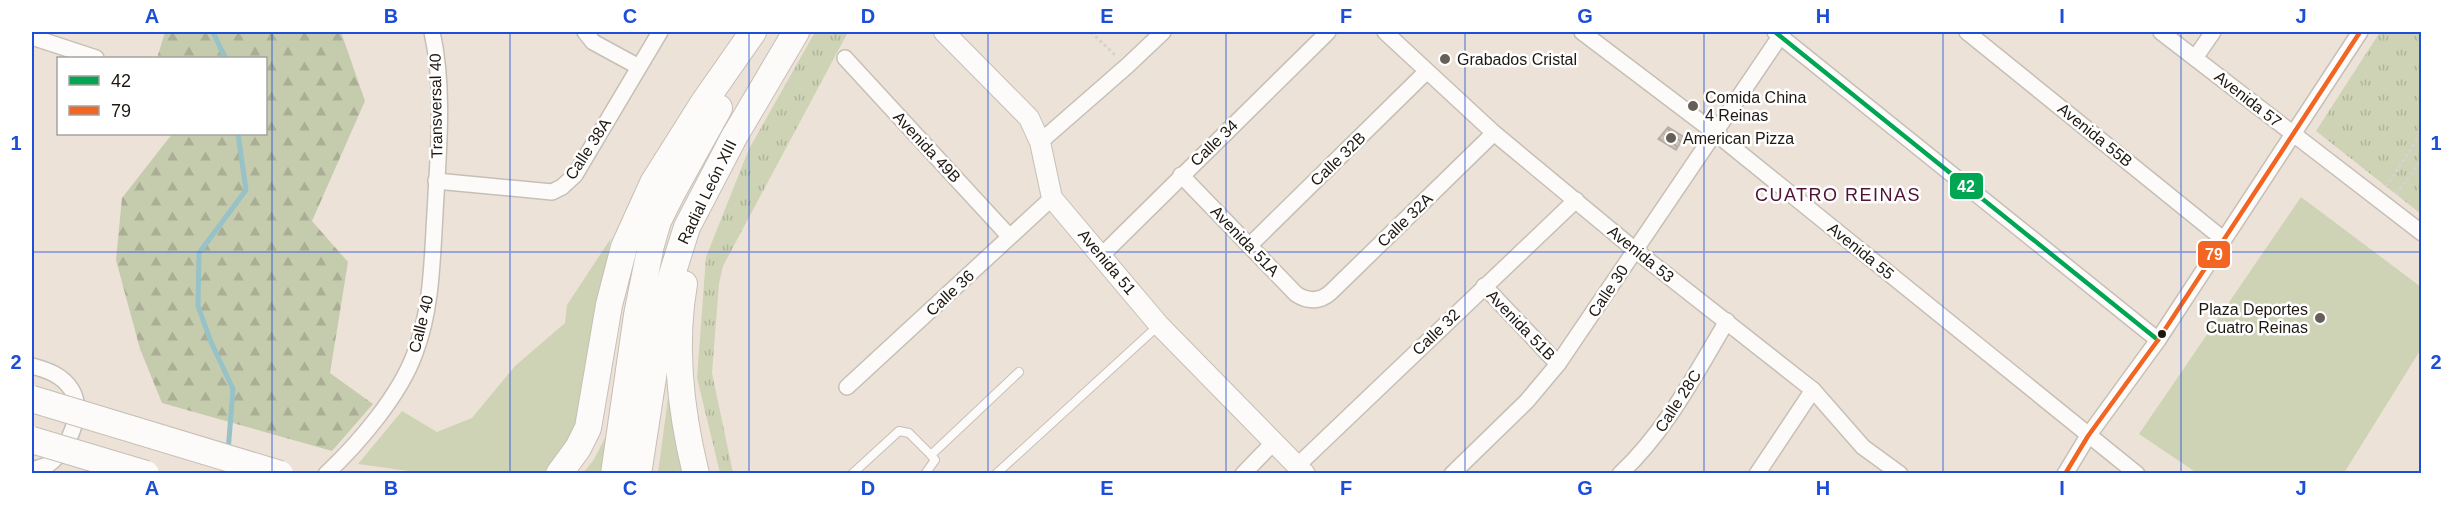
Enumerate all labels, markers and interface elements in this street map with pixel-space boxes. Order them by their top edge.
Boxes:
text: A [145,5,159,27]
text: B [384,5,398,27]
text: C [623,5,637,27]
text: D [861,5,875,27]
text: E [1100,5,1114,27]
text: F [1340,5,1352,27]
text: G [1577,5,1593,27]
text: H [1816,5,1830,27]
text: I [2059,5,2065,27]
text: J [2295,5,2307,27]
place label: Grabados Cristal [1457,51,1577,68]
marker: Grabados Cristal [1438,52,1452,66]
street label: Transversal 40 [427,53,445,159]
legend [57,57,267,135]
street label: Avenida 57 [2211,68,2285,130]
text: 42 [111,71,131,91]
place label: Comida China 4 Reinas [1705,89,1806,124]
marker: Comida China 4 Reinas [1686,99,1700,113]
street label: Avenida 55B [2055,100,2135,170]
text: 79 [111,101,131,121]
street label: Avenida 49B [890,108,964,186]
street label: Calle 38A [562,115,614,183]
street label: Calle 34 [1187,116,1241,170]
street label: Calle 32B [1307,129,1369,189]
place label: American Pizza [1683,130,1794,147]
marker: American Pizza [1664,131,1678,145]
text: 1 [10,132,22,154]
text: 1 [2430,132,2442,154]
street label: Radial León XIII [674,137,740,247]
line badge: 42 [1949,172,1984,200]
text: 42 [1957,178,1975,195]
district label: CUATRO REINAS [1755,185,1921,205]
street label: Calle 32A [1374,190,1436,250]
street label: Avenida 51A [1207,203,1283,280]
street label: Avenida 55 [1825,219,1897,283]
street label: Avenida 53 [1605,222,1677,286]
street label: Avenida 51 [1075,226,1139,298]
line badge: 79 [2197,240,2231,269]
text: 79 [2205,246,2223,263]
street label: Calle 30 [1585,262,1632,320]
street label: Calle 36 [923,267,977,319]
street label: Avenida 51B [1483,287,1559,363]
street label: Calle 40 [406,293,436,355]
place label: Plaza Deportes Cuatro Reinas [2199,301,2308,336]
street label: Calle 32 [1409,305,1463,359]
marker: Plaza Deportes Cuatro Reinas [2313,311,2327,325]
unlabelled marker [2156,328,2168,340]
text: 2 [10,351,22,373]
text: 2 [2430,351,2442,373]
street label: Calle 28C [1652,367,1704,435]
text: A [145,477,159,499]
text: B [384,477,398,499]
text: C [623,477,637,499]
text: D [861,477,875,499]
text: E [1100,477,1114,499]
text: F [1340,477,1352,499]
text: G [1577,477,1593,499]
text: H [1816,477,1830,499]
text: I [2059,477,2065,499]
text: J [2295,477,2307,499]

